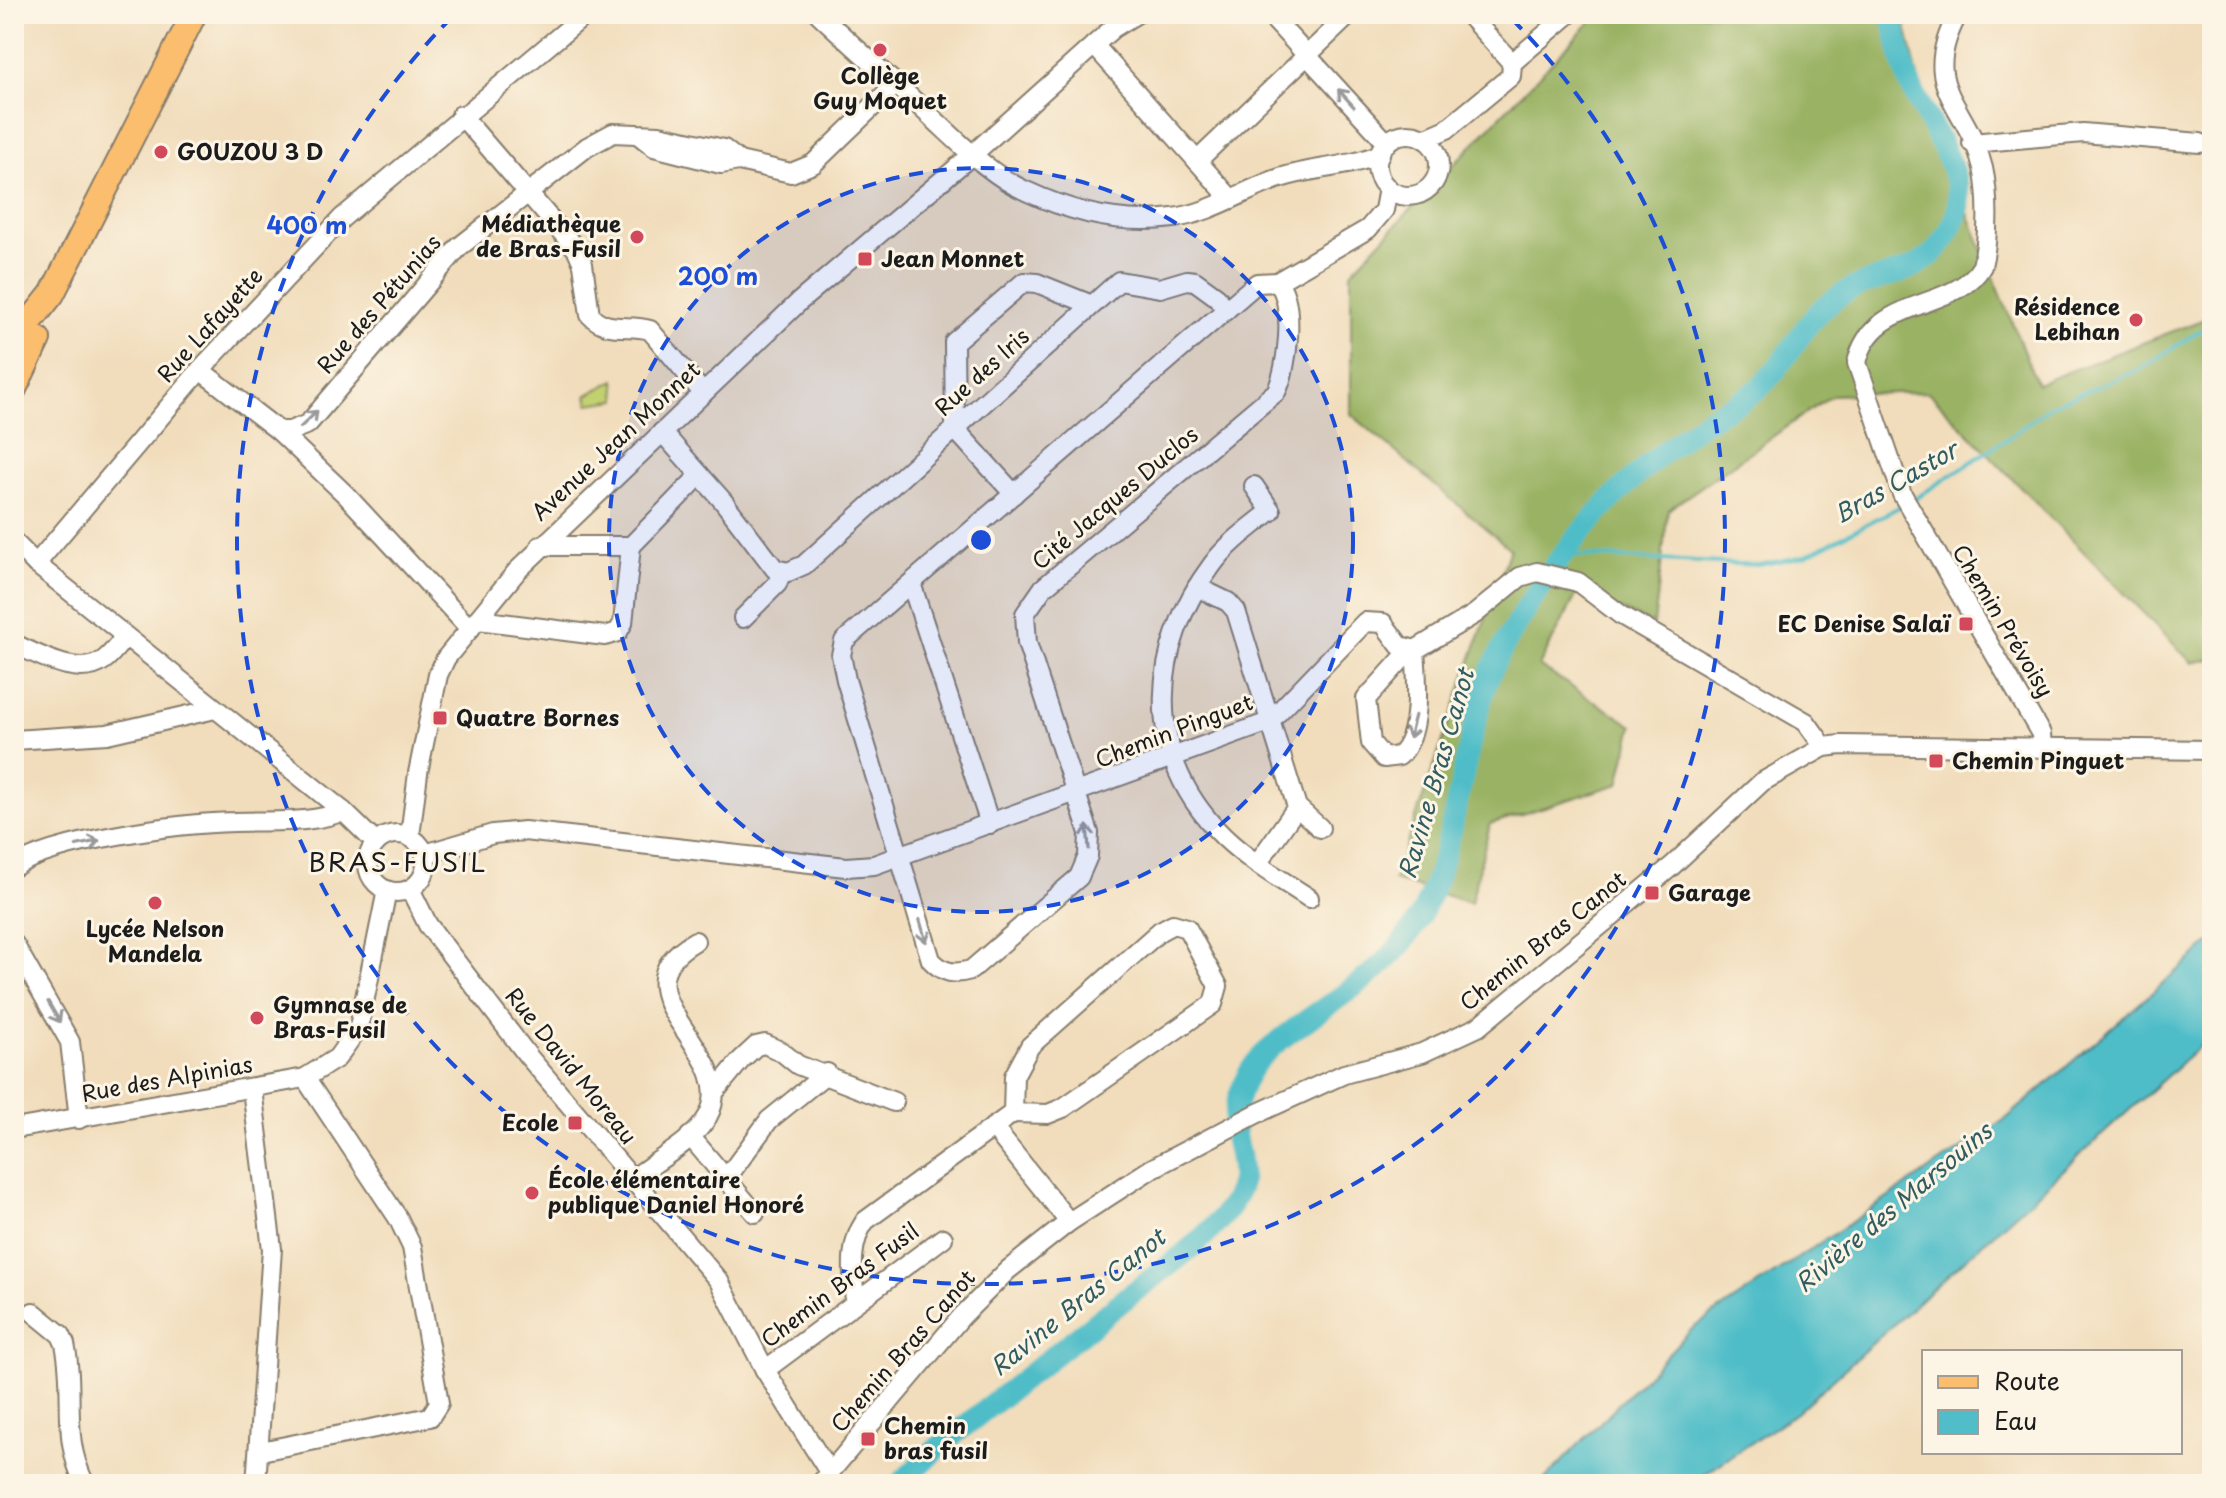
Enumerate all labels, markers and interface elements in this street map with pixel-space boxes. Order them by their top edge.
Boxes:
marker: Collège Guy Moquet [871,41,889,59]
place label: Collège Guy Moquet [813,58,948,116]
one-way arrow [1338,89,1356,109]
place label: GOUZOU 3 D [177,134,324,167]
marker: GOUZOU 3 D [152,143,170,161]
text: 400 m [266,206,348,242]
place label: Médiathèque de Bras-Fusil [476,206,621,264]
street label: Rue des Pétunias [308,226,448,380]
marker: Médiathèque de Bras-Fusil [628,228,646,246]
place label: Jean Monnet [881,241,1025,274]
marker: Jean Monnet [856,250,874,268]
text: 200 m [678,257,758,293]
street label: Rue Lafayette [148,259,269,389]
place label: Résidence Lebihan [2014,289,2120,347]
marker: Résidence Lebihan [2127,311,2145,329]
street label: Rue des Iris [926,319,1036,422]
street label: Avenue Jean Monnet [523,353,707,527]
one-way arrow [299,410,319,429]
street label: Cité Jacques Duclos [1024,417,1204,576]
water label: Bras Castor [1826,429,1967,531]
centre of rings [967,526,995,554]
street label: Chemin Prévoisy [1946,537,2063,703]
place label: EC Denise Salaï [1778,606,1951,639]
marker: EC Denise Salaï [1957,615,1975,633]
water label: Ravine Bras Canot [1388,661,1483,882]
street label: Chemin Pinguet [1090,684,1257,775]
place label: Quatre Bornes [456,700,619,733]
marker: Quatre Bornes [431,709,449,727]
one-way arrow [1404,713,1419,739]
place label: Chemin Pinguet [1952,743,2125,776]
marker: Chemin Pinguet [1927,752,1945,770]
one-way arrow [1080,825,1095,851]
one-way arrow [74,835,100,850]
district label: BRAS-FUSIL [309,842,487,881]
street label: Chemin Bras Canot [1452,862,1632,1017]
place label: Garage [1668,875,1751,908]
marker: Garage [1643,884,1661,902]
marker: Lycée Nelson Mandela [146,894,164,912]
place label: Lycée Nelson Mandela [86,911,224,969]
one-way arrow [916,917,931,943]
street label: Rue David Moreau [499,980,646,1150]
place label: Gymnase de Bras-Fusil [273,987,407,1045]
one-way arrow [47,999,62,1023]
marker: Gymnase de Bras-Fusil [248,1009,266,1027]
street label: Rue des Alpinias [79,1046,255,1109]
place label: Ecole [502,1105,560,1138]
water label: Rivière des Marsouins [1786,1112,2001,1300]
marker: Ecole [566,1114,584,1132]
place label: École élémentaire publique Daniel Honoré [548,1162,804,1220]
marker: École élémentaire publique Daniel Honoré [523,1184,541,1202]
street label: Chemin Bras Fusil [753,1213,925,1354]
water label: Ravine Bras Canot [981,1217,1175,1384]
street label: Chemin Bras Canot [822,1261,982,1439]
legend [1922,1350,2182,1454]
text: Route [1994,1362,2060,1398]
text: Eau [1994,1402,2037,1438]
place label: Chemin bras fusil [884,1408,988,1466]
marker: Chemin bras fusil [859,1430,877,1448]

